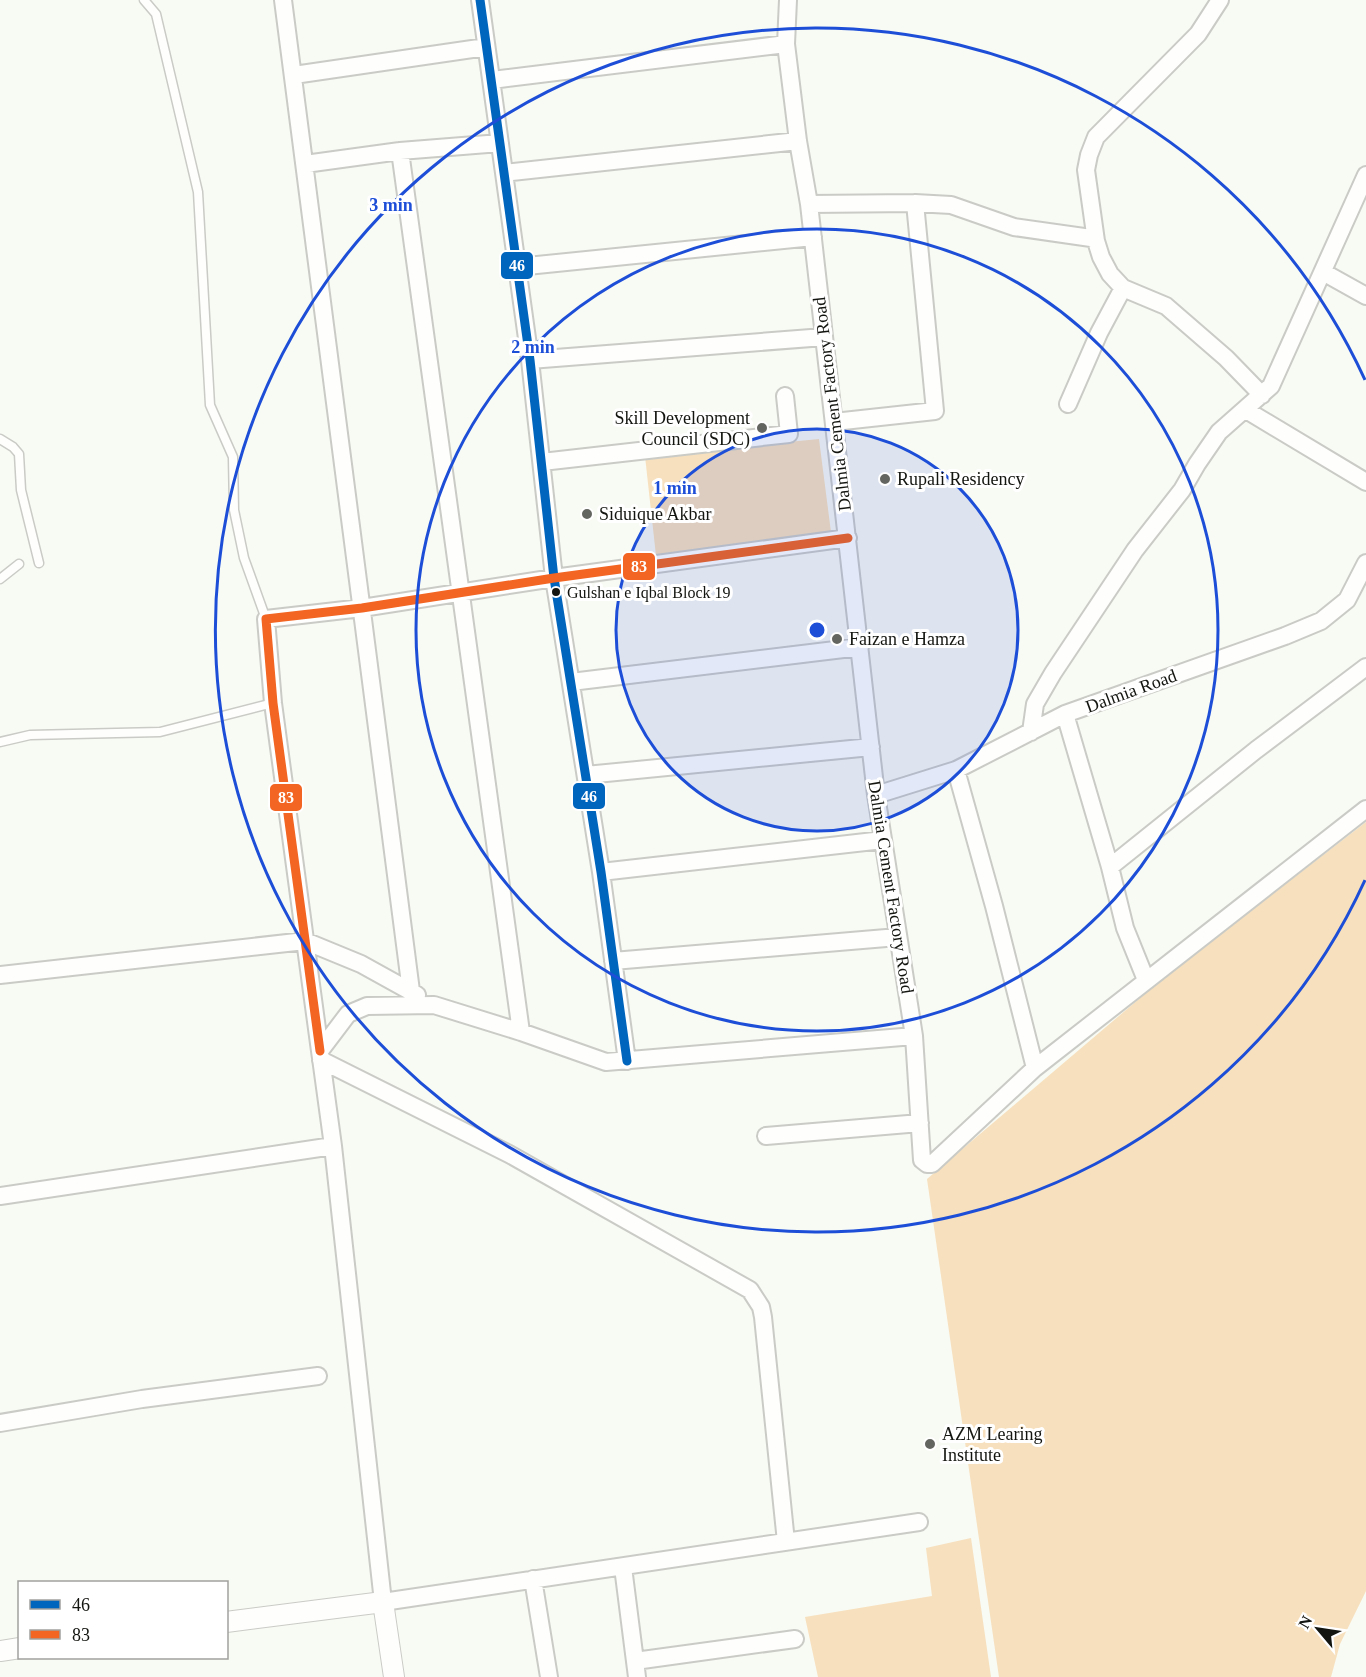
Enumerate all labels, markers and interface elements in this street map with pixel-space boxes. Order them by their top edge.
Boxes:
text: 3 min [369,195,413,215]
line badge: 46 [500,251,534,280]
text: 46 [509,257,525,274]
street label: Dalmia Cement Factory Road [809,296,855,512]
text: 2 min [511,337,555,357]
place label: Skill Development Council (SDC) [615,408,750,450]
marker: Skill Development Council (SDC) [755,421,769,435]
place label: Rupali Residency [897,469,1024,489]
marker: Rupali Residency [878,472,892,486]
text: 1 min [653,478,697,498]
place label: Siduique Akbar [599,504,712,524]
marker: Siduique Akbar [580,507,594,521]
line badge: 83 [622,552,656,581]
text: 83 [631,558,647,575]
place label: Gulshan e Iqbal Block 19 [567,584,731,602]
marker: Gulshan e Iqbal Block 19 [550,586,562,598]
centre of rings [807,620,827,640]
place label: Faizan e Hamza [849,629,965,649]
marker: Faizan e Hamza [830,632,844,646]
street label: Dalmia Road [1083,665,1179,717]
street label: Dalmia Cement Factory Road [864,779,918,995]
line badge: 46 [572,782,606,810]
line badge: 83 [269,783,303,812]
text: 46 [581,788,597,805]
text: 83 [278,789,294,806]
place label: AZM Learing Institute [942,1424,1042,1465]
marker: AZM Learing Institute [923,1437,937,1451]
legend [18,1581,228,1659]
text: 46 [72,1595,90,1615]
north arrow [1288,1599,1348,1659]
text: N [1295,1612,1316,1631]
text: 83 [72,1625,90,1645]

